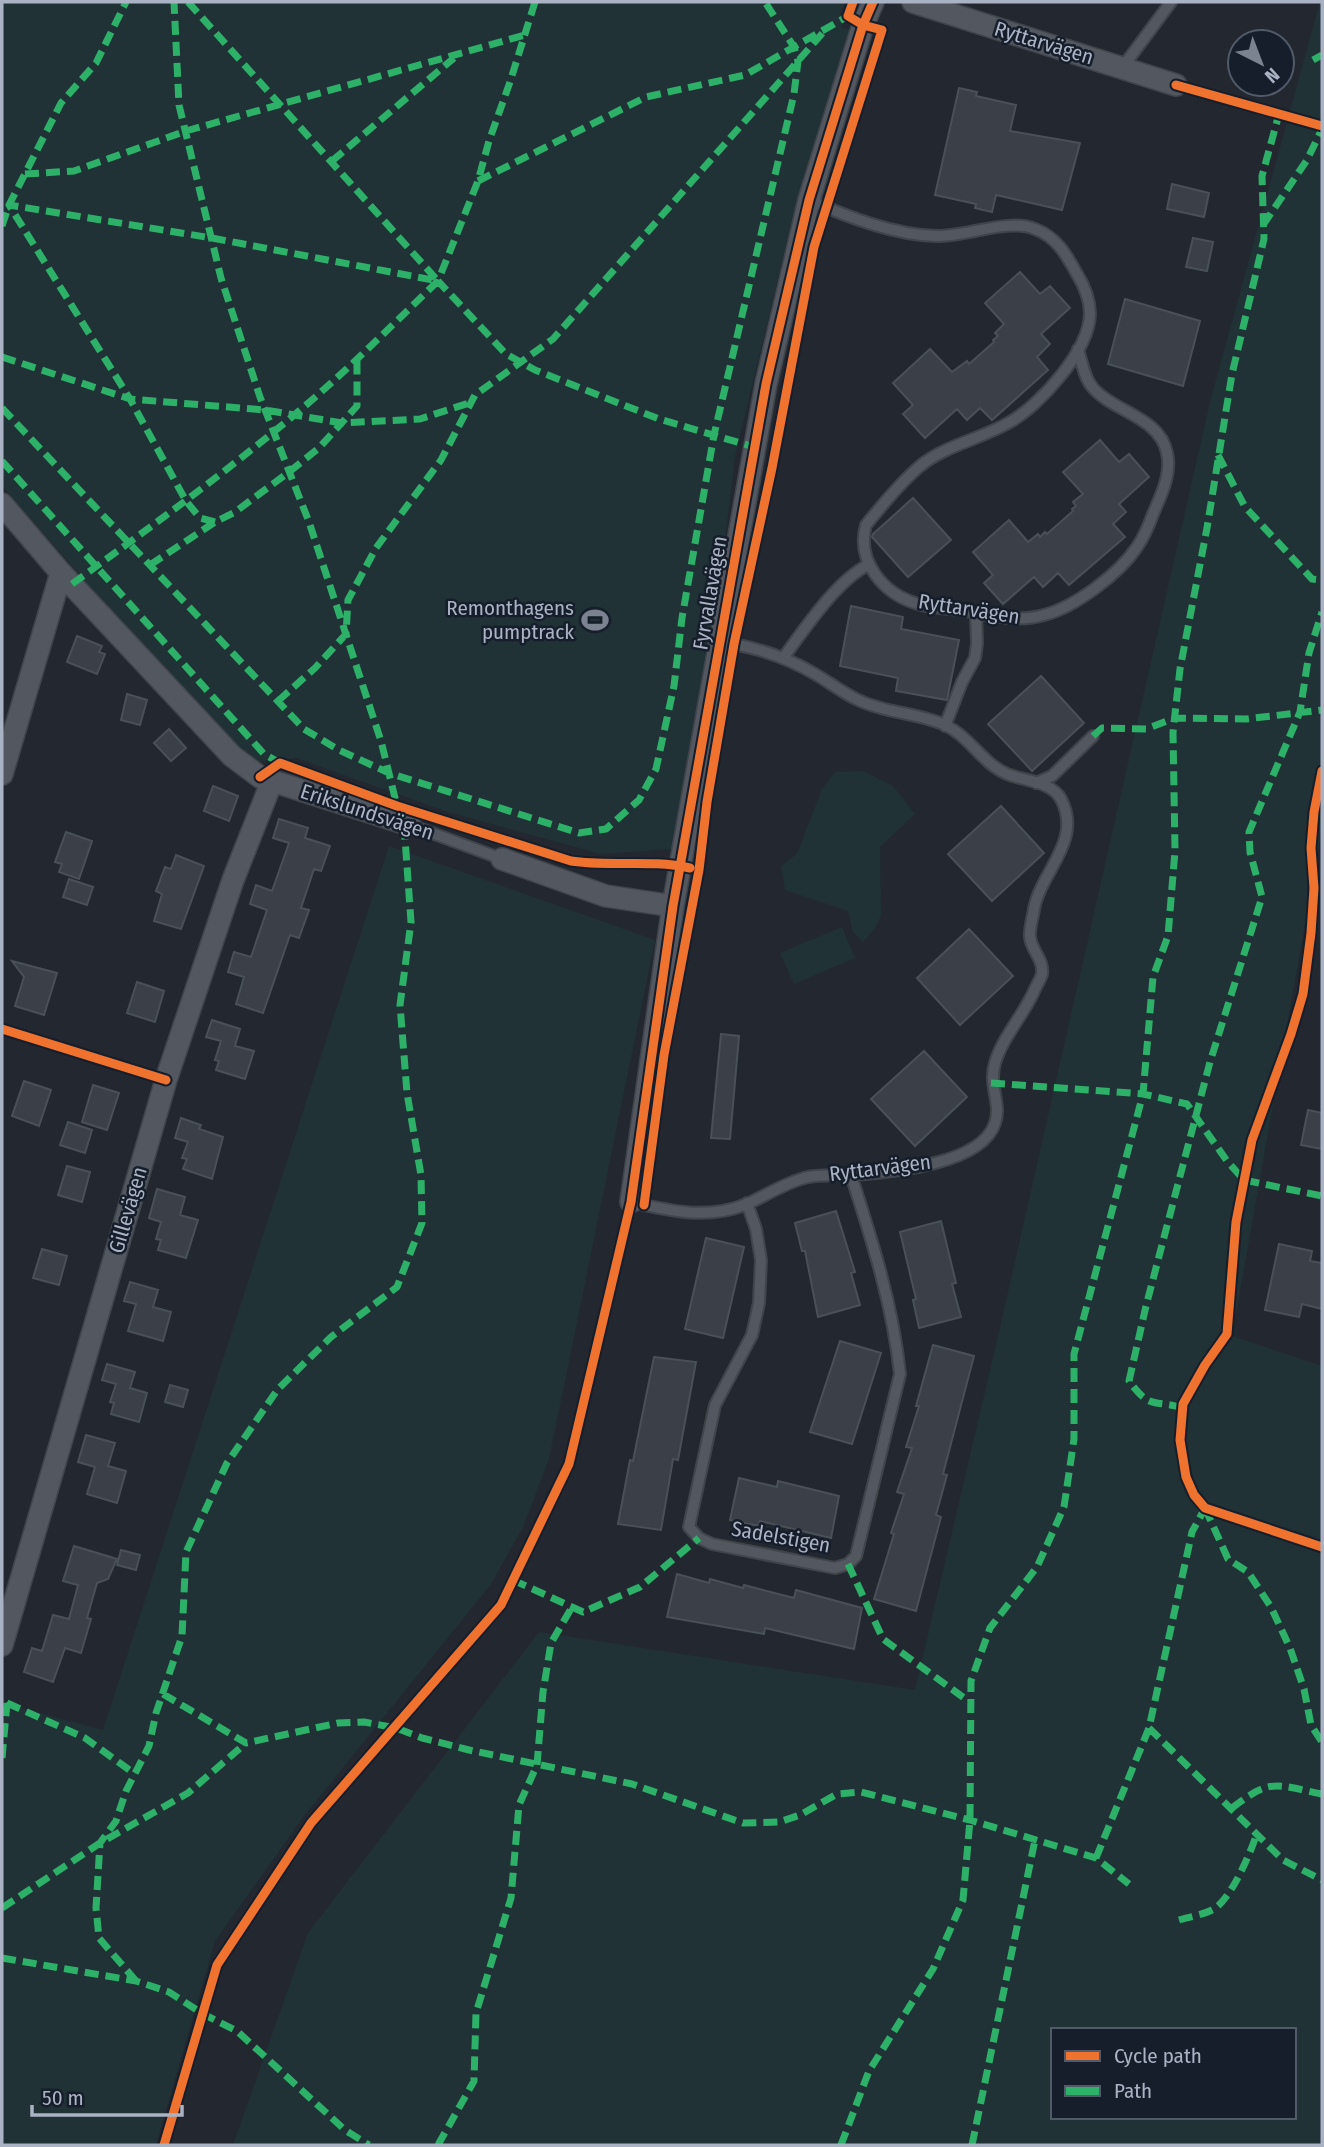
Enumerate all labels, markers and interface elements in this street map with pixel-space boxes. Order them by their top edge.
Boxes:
street label: Ryttarvägen [991,16,1097,70]
north arrow [1226,28,1296,98]
text: N [1260,63,1284,88]
street label: Fyrvallavägen [687,534,733,652]
street label: Ryttarvägen [917,588,1021,630]
place label: Remonthagens pumptrack [446,595,574,645]
sports icon: Remonthagens pumptrack [580,605,610,635]
street label: Erikslundsvägen [297,778,437,846]
street label: Ryttarvägen [828,1149,932,1187]
street label: Gillevägen [103,1164,153,1256]
street label: Sadelstigen [730,1516,832,1558]
legend [1051,2028,1296,2119]
text: Cycle path [1114,2043,1202,2069]
scale bar [32,2074,182,2118]
text: Path [1114,2078,1152,2104]
text: 50 m [42,2085,84,2111]

